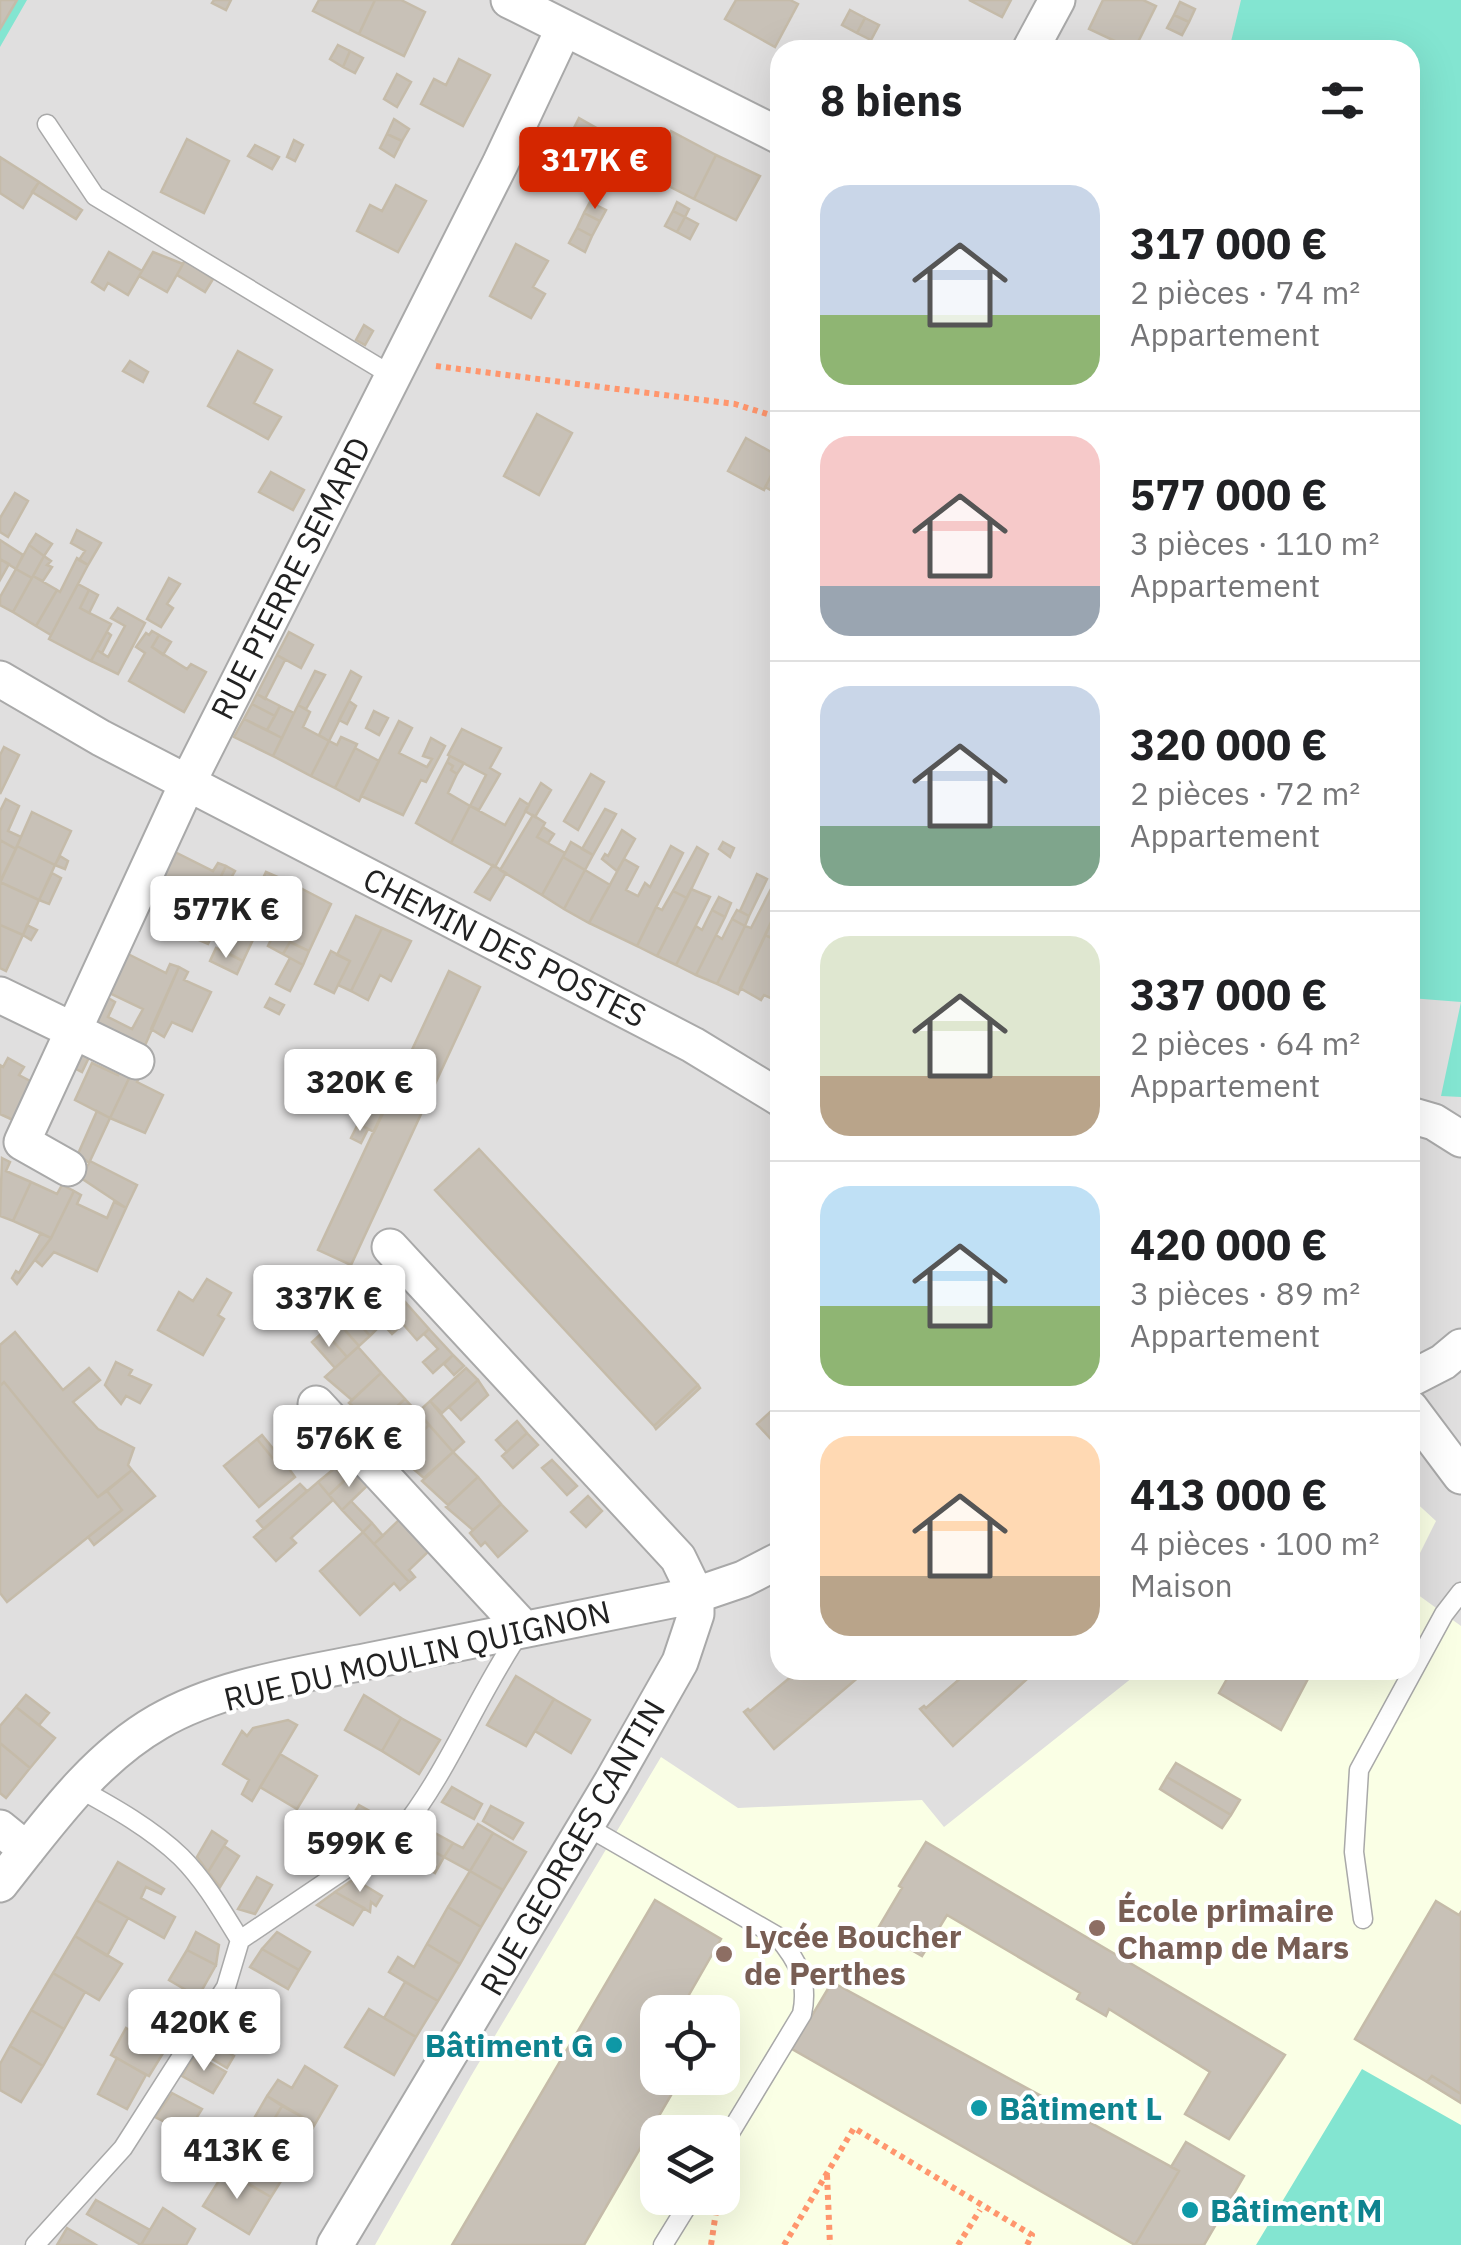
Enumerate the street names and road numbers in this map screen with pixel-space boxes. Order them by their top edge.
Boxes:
street label: RUE PIERRE SEMARD [201,430,379,726]
street label: CHEMIN DES POSTES [356,857,654,1037]
street label: RUE DU MOULIN QUIGNON [220,1590,614,1720]
street label: RUE GEORGES CANTIN [470,1691,674,2003]

